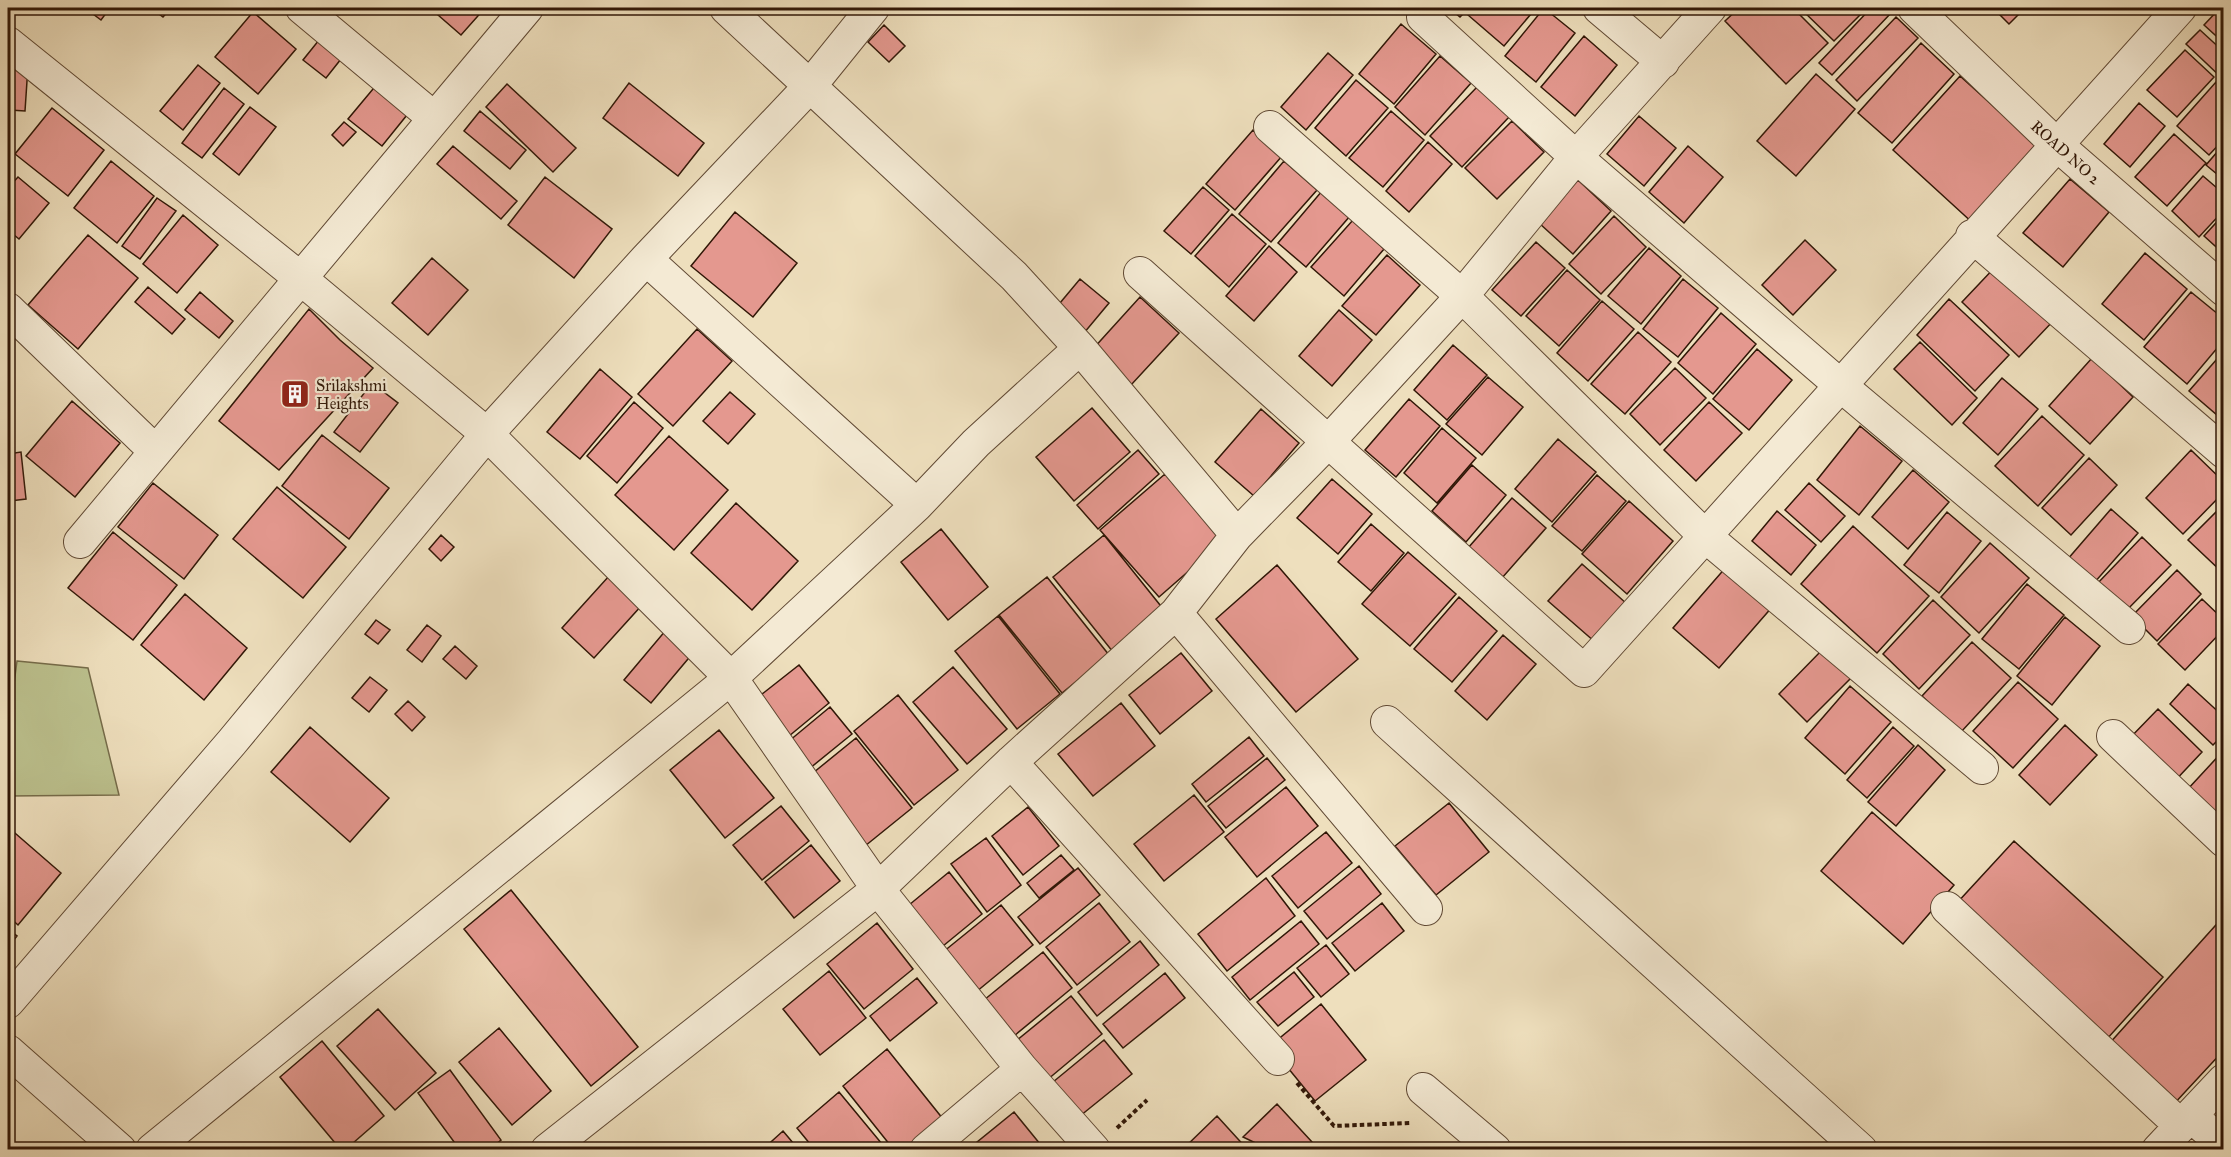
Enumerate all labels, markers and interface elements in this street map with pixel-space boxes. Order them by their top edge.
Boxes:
street label: ROAD NO 2 [2027,116,2104,189]
place label: Srilakshmi Heights [316,376,387,414]
building icon: Srilakshmi Heights [279,378,311,410]

